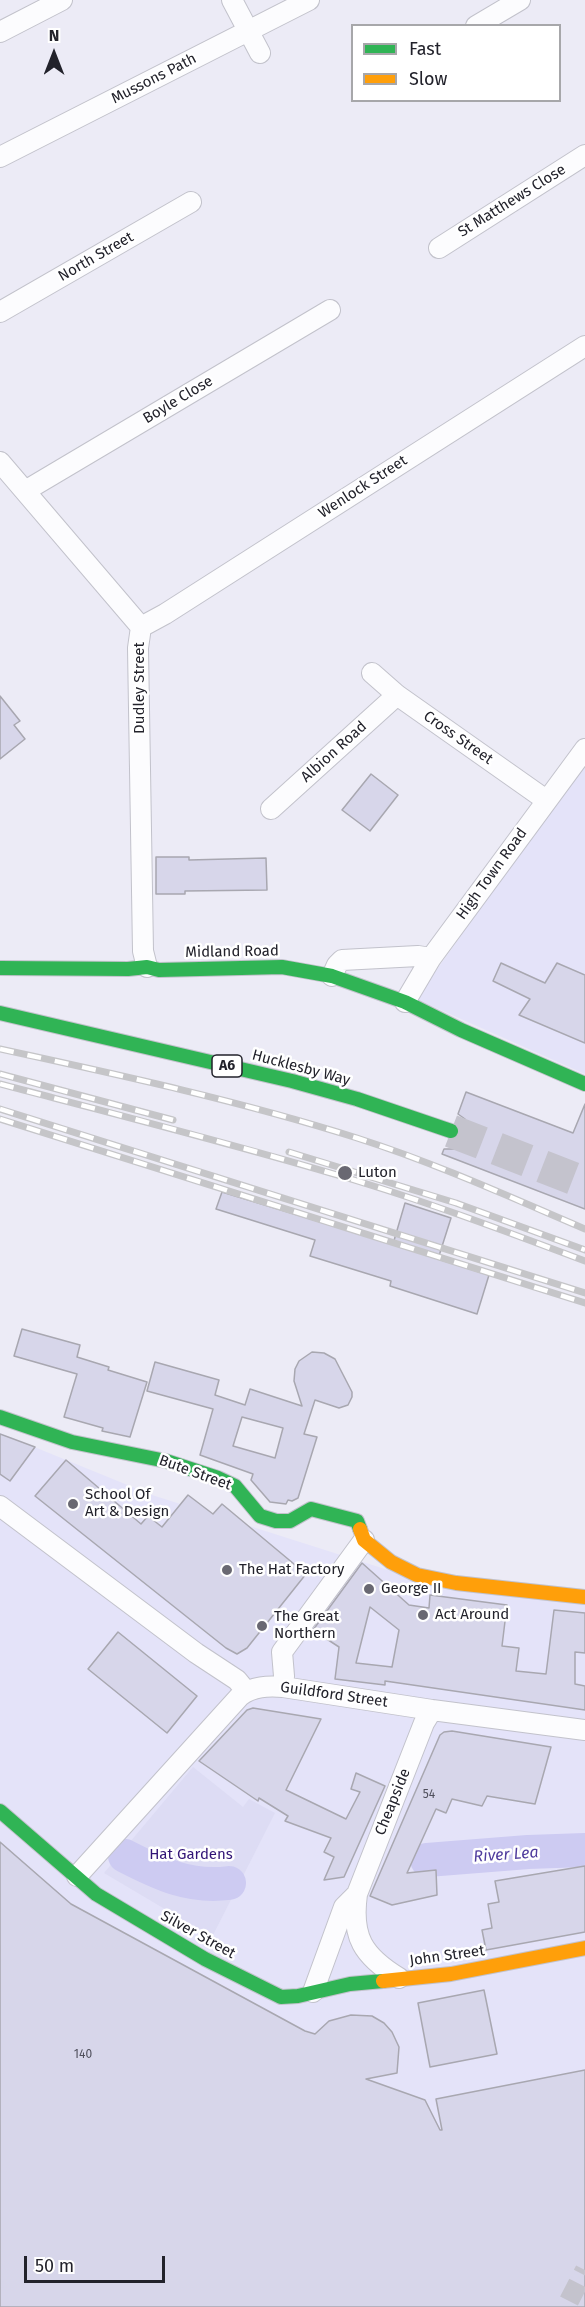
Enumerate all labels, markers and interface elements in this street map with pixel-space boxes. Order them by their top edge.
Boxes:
north arrow [24,24,84,84]
legend [351,24,561,102]
text: N [49,26,59,45]
text: Fast [409,38,441,60]
street label: Mussons Path [108,50,200,108]
text: Slow [409,68,447,90]
street label: St Matthews Close [455,161,569,241]
street label: North Street [55,228,137,286]
street label: Boyle Close [140,372,216,428]
street label: Wenlock Street [315,452,411,522]
street label: Dudley Street [131,642,149,734]
street label: Cross Street [420,707,496,769]
street label: Albion Road [297,718,371,786]
street label: High Town Road [453,825,531,923]
street label: Midland Road [185,942,279,962]
street label: Hucklesby Way [250,1046,352,1090]
road number: A6 [212,1055,242,1077]
marker: Luton [336,1164,354,1182]
place label: Luton [358,1164,397,1182]
street label: Bute Street [156,1452,234,1494]
place label: School Of Art & Design [85,1486,169,1521]
marker: School Of Art & Design [66,1497,80,1511]
place label: The Hat Factory [239,1561,344,1579]
marker: The Hat Factory [220,1563,234,1577]
place label: George II [381,1580,442,1598]
marker: George II [362,1582,376,1596]
place label: Act Around [435,1606,509,1624]
place label: The Great Northern [274,1608,339,1643]
marker: Act Around [416,1608,430,1622]
marker: The Great Northern [255,1619,269,1633]
street label: Guildford Street [279,1679,389,1711]
street label: Cheapside [371,1766,415,1838]
house number: 54 [423,1788,435,1802]
water label: River Lea [473,1843,539,1867]
park label: Hat Gardens [149,1846,233,1864]
street label: Silver Street [158,1907,238,1963]
street label: John Street [408,1942,486,1970]
house number: 140 [74,2048,92,2062]
scale bar [27,2244,168,2282]
text: 50 m [35,2255,74,2277]

